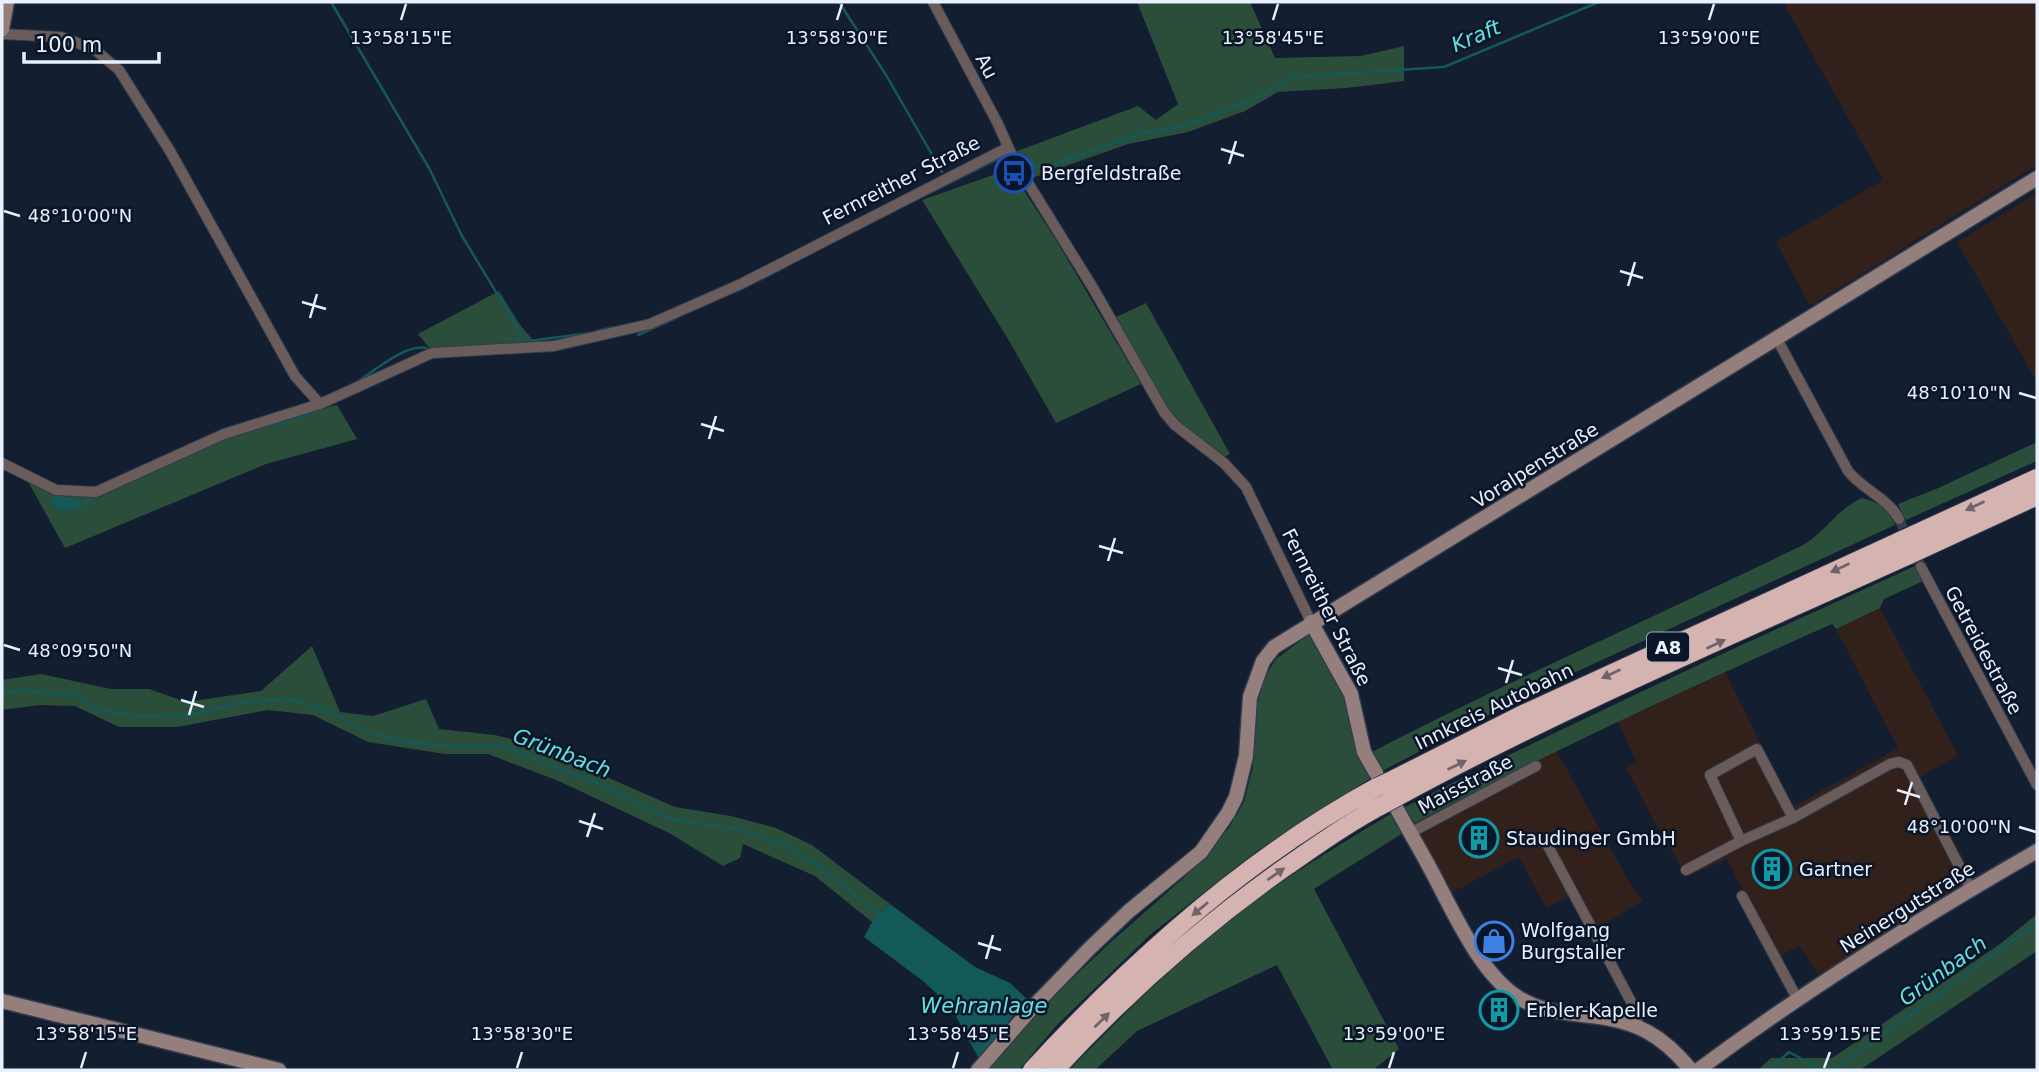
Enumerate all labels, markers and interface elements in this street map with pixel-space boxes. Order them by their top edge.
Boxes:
water label: Kraft [1448,15,1505,57]
scale bar [24,21,159,65]
text: 13°58'15"E [350,27,452,48]
text: 13°58'30"E [786,27,888,48]
text: 13°58'45"E [1222,27,1324,48]
text: 13°59'00"E [1658,27,1760,48]
text: 100 m [35,33,102,57]
street label: Au [971,50,1003,82]
street label: Fernreither Straße [819,131,983,229]
bus stop icon: Bergfeldstraße [993,152,1035,194]
place label: Bergfeldstraße [1041,162,1181,184]
text: 48°10'00"N [28,205,132,226]
text: 48°10'10"N [1907,382,2011,403]
street label: Voralpenstraße [1468,417,1602,513]
one-way arrow [1965,500,1985,512]
street label: Fernreither Straße [1278,525,1376,689]
one-way arrow [1830,563,1850,574]
street label: Getreidestraße [1941,582,2027,718]
road number: A8 [1647,632,1689,662]
one-way arrow [1705,638,1726,649]
text: 48°09'50"N [28,640,132,661]
street label: Innkreis Autobahn [1411,658,1577,754]
one-way arrow [1601,668,1621,679]
water label: Grünbach [510,723,614,783]
street label: Maisstraße [1414,750,1516,818]
one-way arrow [1447,759,1467,771]
text: 48°10'00"N [1907,816,2011,837]
building icon: Staudinger GmbH [1458,817,1500,859]
place label: Staudinger GmbH [1506,827,1676,849]
building icon: Gartner [1751,848,1793,890]
street label: Neinergutstraße [1836,857,1978,957]
place label: Gartner [1799,858,1872,880]
one-way arrow [1266,868,1285,881]
one-way arrow [1191,902,1209,917]
place label: Wolfgang Burgstaller [1521,919,1625,963]
shop icon: Wolfgang Burgstaller [1473,920,1515,962]
water label: Grünbach [1894,931,1992,1011]
building icon: Erbler-Kapelle [1478,989,1520,1031]
water label: Wehranlage [921,994,1047,1018]
place label: Erbler-Kapelle [1526,999,1658,1021]
one-way arrow [1093,1013,1110,1029]
text: 13°58'15"E [35,1023,137,1044]
text: 13°58'30"E [471,1023,573,1044]
text: 13°58'45"E [907,1023,1009,1044]
text: 13°59'00"E [1343,1023,1445,1044]
text: 13°59'15"E [1779,1023,1881,1044]

